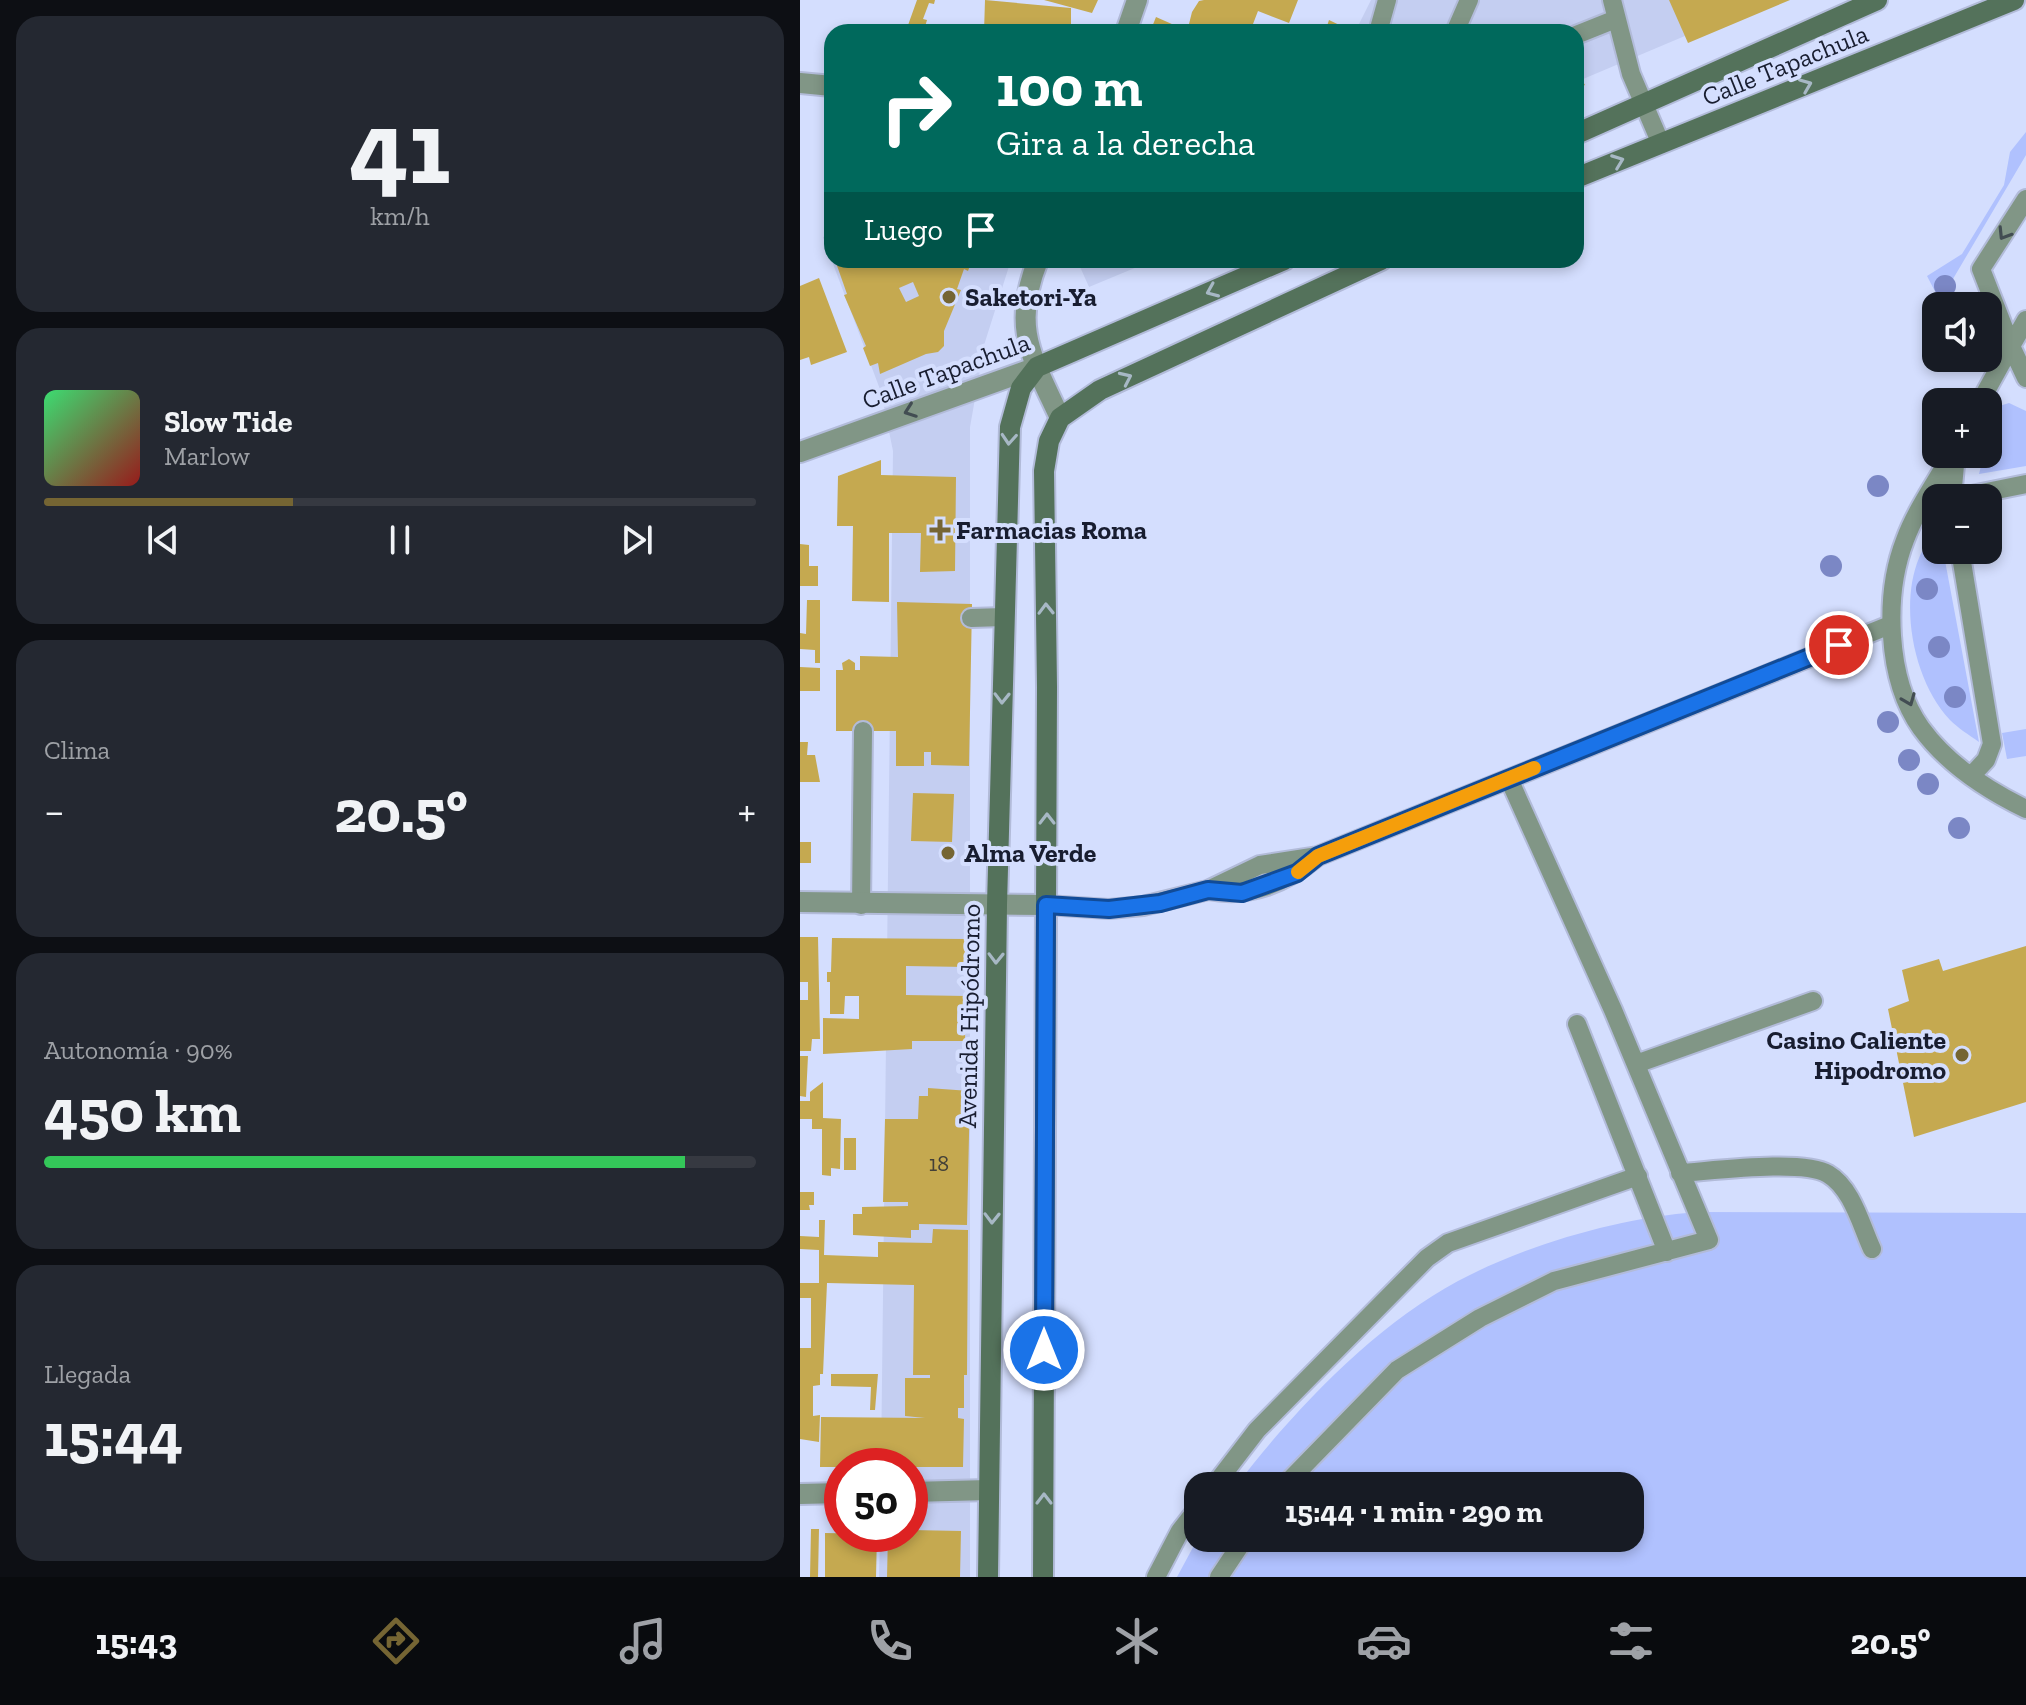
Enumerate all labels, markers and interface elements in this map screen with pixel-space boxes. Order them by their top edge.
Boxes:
street label: Calle Tapachula [1697,17,1873,113]
text: 100 m [996,53,1143,120]
icon: right [864,56,968,160]
one-way arrow [1798,78,1812,94]
text: 41 [349,85,451,210]
text: Gira a la derecha [996,121,1255,164]
one-way arrow [1611,154,1625,171]
text: km/h [370,200,430,232]
icon: arrive [959,208,1003,252]
text: Luego [864,212,943,248]
one-way arrow [1999,225,2014,240]
place label: Saketori-Ya [965,281,1097,313]
one-way arrow [1206,281,1221,297]
marker: Saketori-Ya [940,288,958,306]
map controls [1922,292,2002,564]
button: sound [1922,292,2002,372]
street label: Calle Tapachula [858,326,1035,416]
one-way arrow [1117,372,1132,388]
button: + [1922,388,2002,468]
one-way arrow [904,401,918,418]
text: Slow Tide [164,404,292,440]
one-way arrow [1001,432,1018,445]
text: Marlow [164,440,250,472]
button: − [1922,484,2002,564]
place label: Farmacias Roma [956,514,1147,546]
icon: previous [141,518,185,562]
icon: pause [378,518,422,562]
icon: next [615,518,659,562]
marker: Farmacias Roma [931,521,949,539]
one-way arrow [1037,602,1054,615]
pin [1805,611,1873,679]
icon: arrive [1817,623,1861,667]
one-way arrow [993,692,1011,705]
one-way arrow [1899,692,1915,706]
text: Clima [44,734,110,766]
text: 20.5° [334,775,468,847]
text: − [44,784,65,837]
text: + [737,784,756,837]
one-way arrow [1038,812,1055,825]
place label: Alma Verde [964,837,1097,869]
marker: Alma Verde [939,844,957,862]
street label: Avenida Hipódromo [951,904,987,1128]
one-way arrow [987,952,1005,965]
place label: Casino Caliente Hipodromo [1767,1024,1946,1086]
text: Autonomía · 90% [44,1034,233,1066]
marker: Casino Caliente Hipodromo [1953,1046,1971,1064]
text: 450 km [44,1075,241,1147]
house number: 18 [929,1150,949,1177]
one-way arrow [984,1212,1001,1225]
position arrow [1002,1308,1086,1392]
text: Llegada [44,1358,131,1390]
text: 15:44 [44,1399,183,1471]
speed limit sign: 50 [824,1448,928,1552]
one-way arrow [1035,1492,1053,1505]
text: 15:44 · 1 min · 290 m [1285,1494,1543,1530]
icon: directions [368,1613,424,1669]
icon: music [615,1613,671,1669]
icon: phone [862,1613,918,1669]
icon: climate [1109,1613,1165,1669]
icon: car [1356,1613,1412,1669]
icon: filters [1603,1613,1659,1669]
text: 15:43 [95,1620,177,1663]
text: 20.5° [1850,1620,1931,1663]

